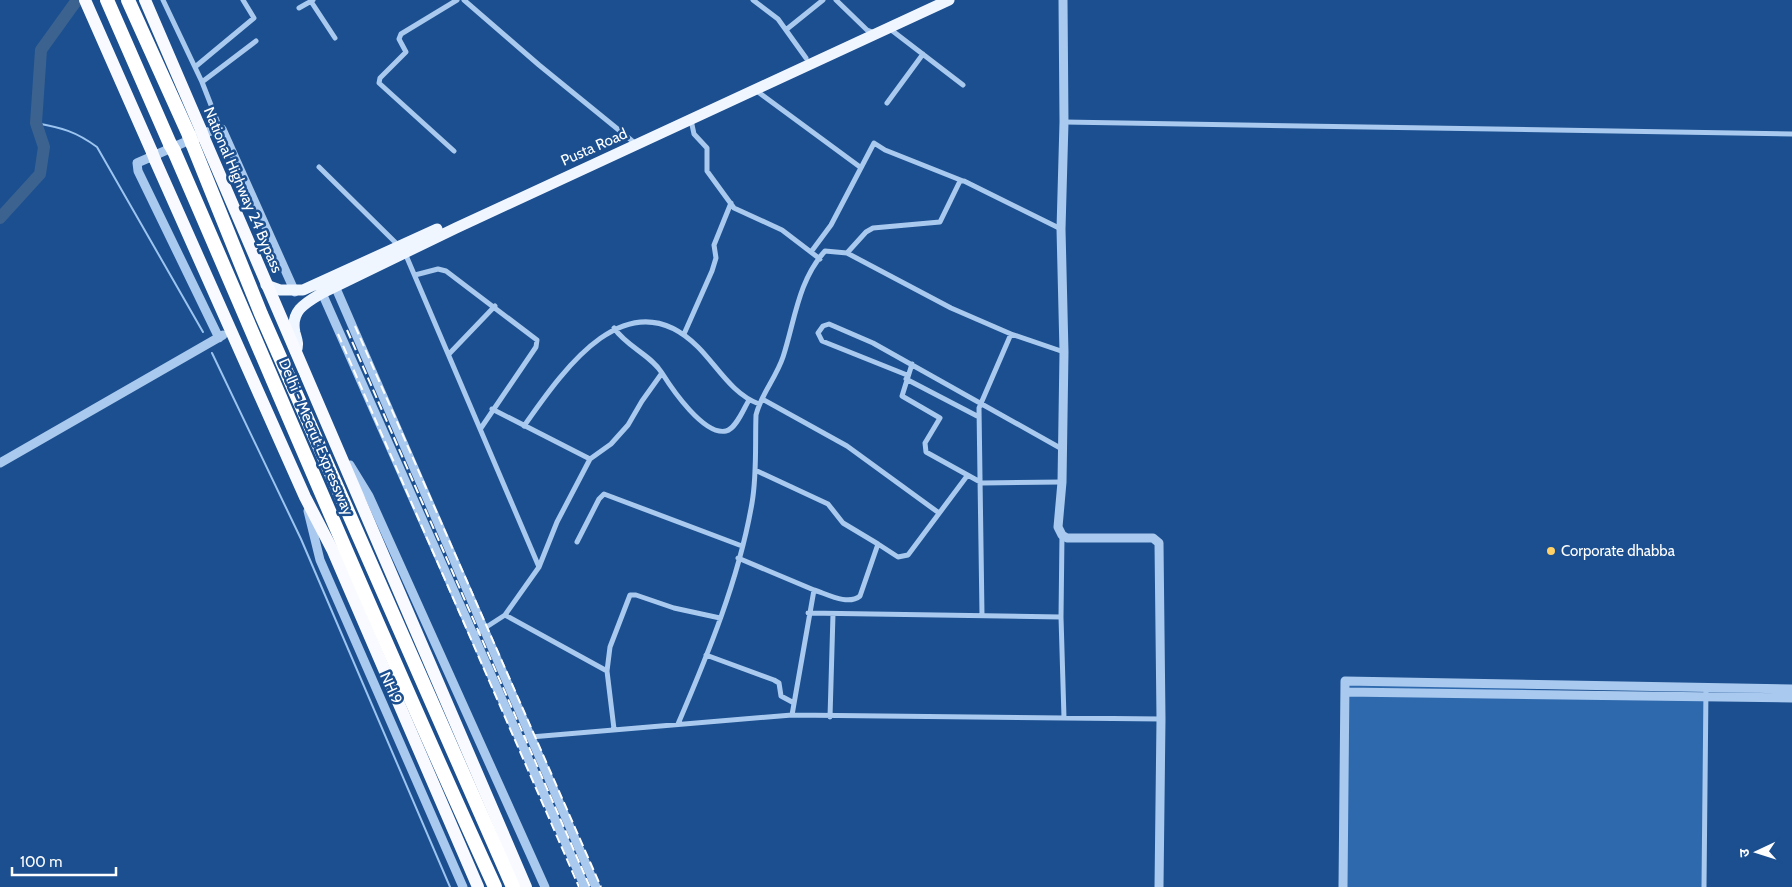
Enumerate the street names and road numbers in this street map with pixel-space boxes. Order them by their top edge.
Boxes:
street label: National Highway 24 Bypass [200,104,286,276]
street label: Pusta Road [558,124,630,170]
street label: Delhi - Meerut Expressway [275,356,357,518]
street label: NH 9 [376,669,406,707]

